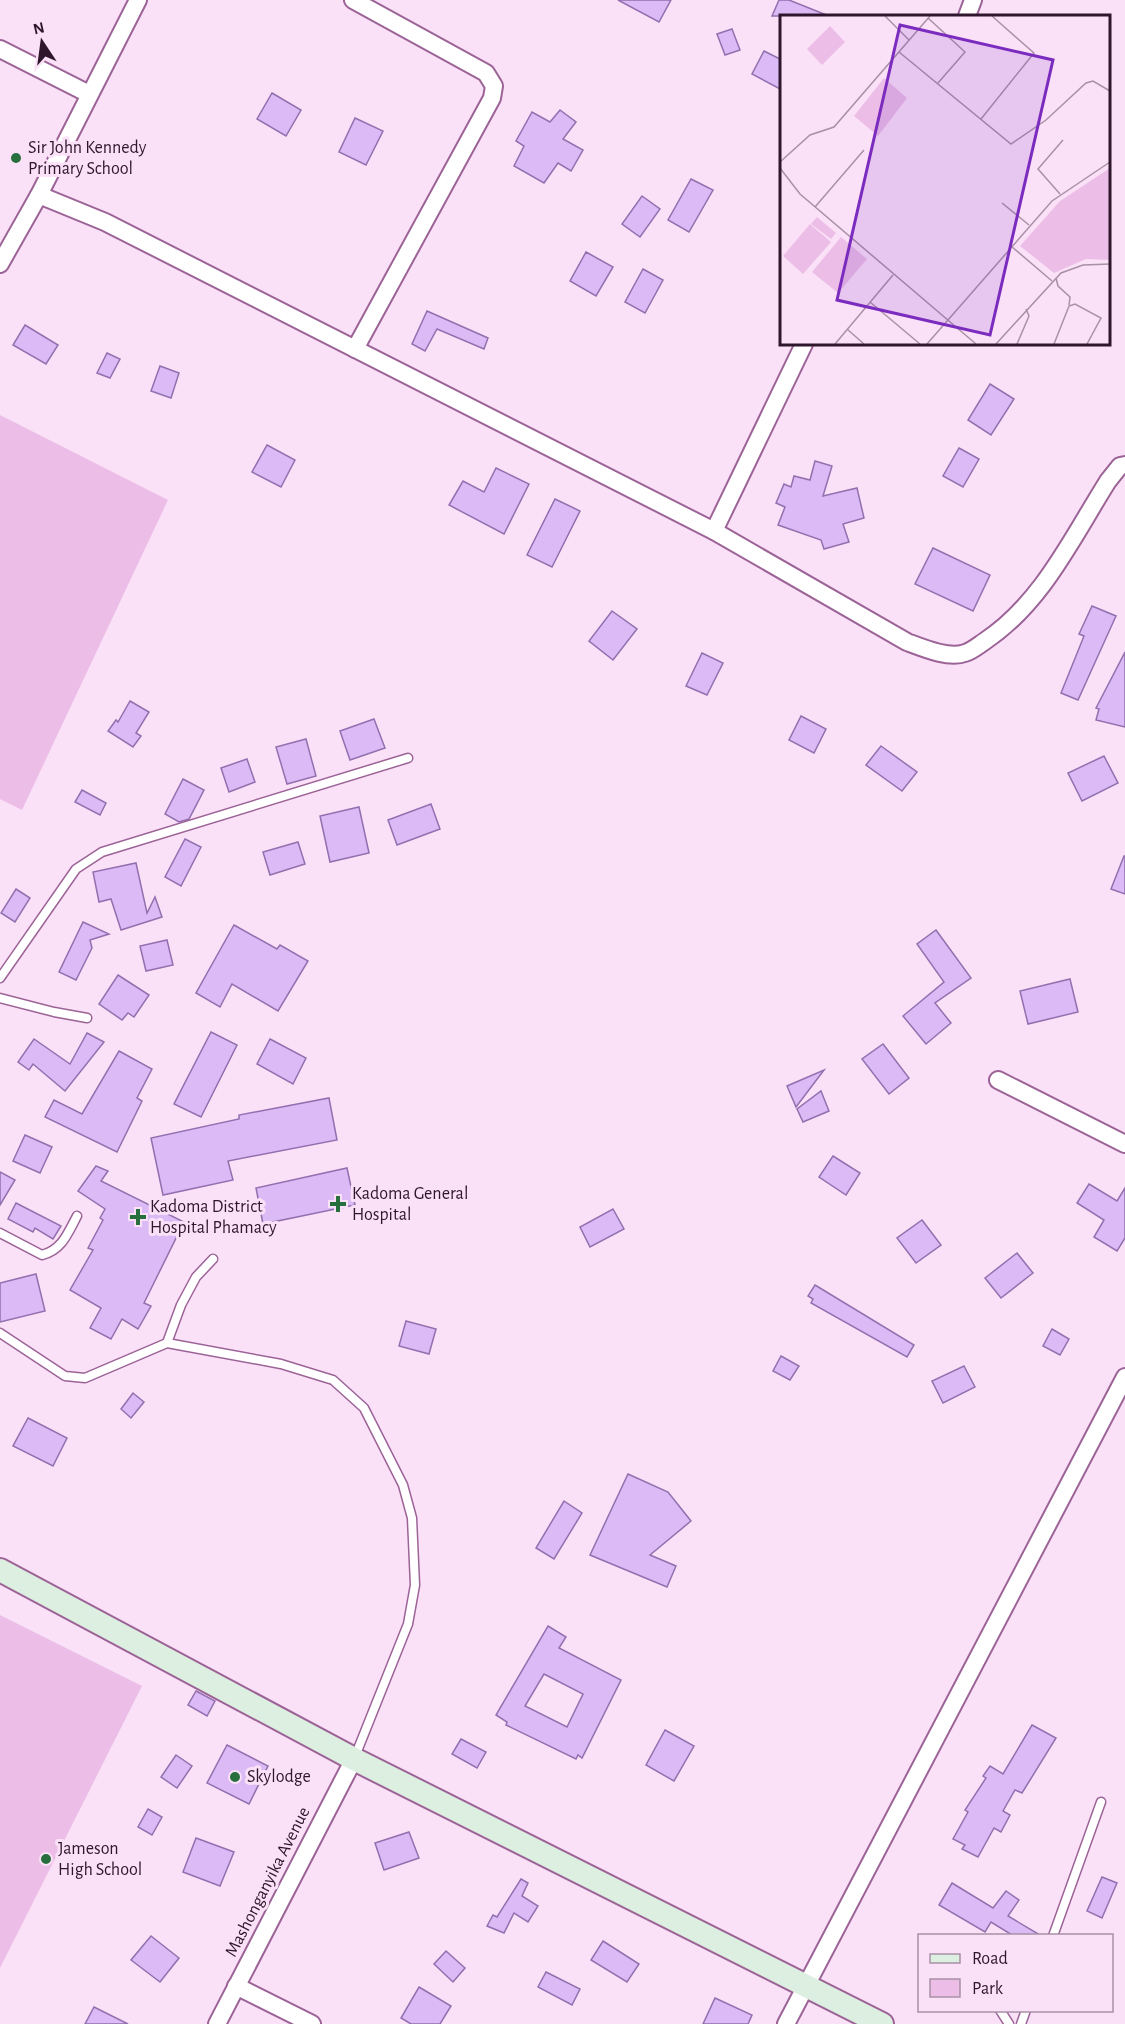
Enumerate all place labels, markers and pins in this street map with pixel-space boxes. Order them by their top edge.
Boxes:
place label: Sir John Kennedy Primary School [28,139,147,178]
marker: Sir John Kennedy Primary School [9,151,23,165]
place label: Kadoma General Hospital [352,1185,468,1224]
marker: Kadoma General Hospital [329,1195,347,1213]
place label: Kadoma District Hospital Phamacy [150,1198,277,1237]
marker: Kadoma District Hospital Phamacy [131,1210,145,1224]
place label: Skylodge [247,1768,311,1786]
marker: Skylodge [228,1770,242,1784]
place label: Jameson High School [58,1840,142,1879]
marker: Jameson High School [39,1852,53,1866]

